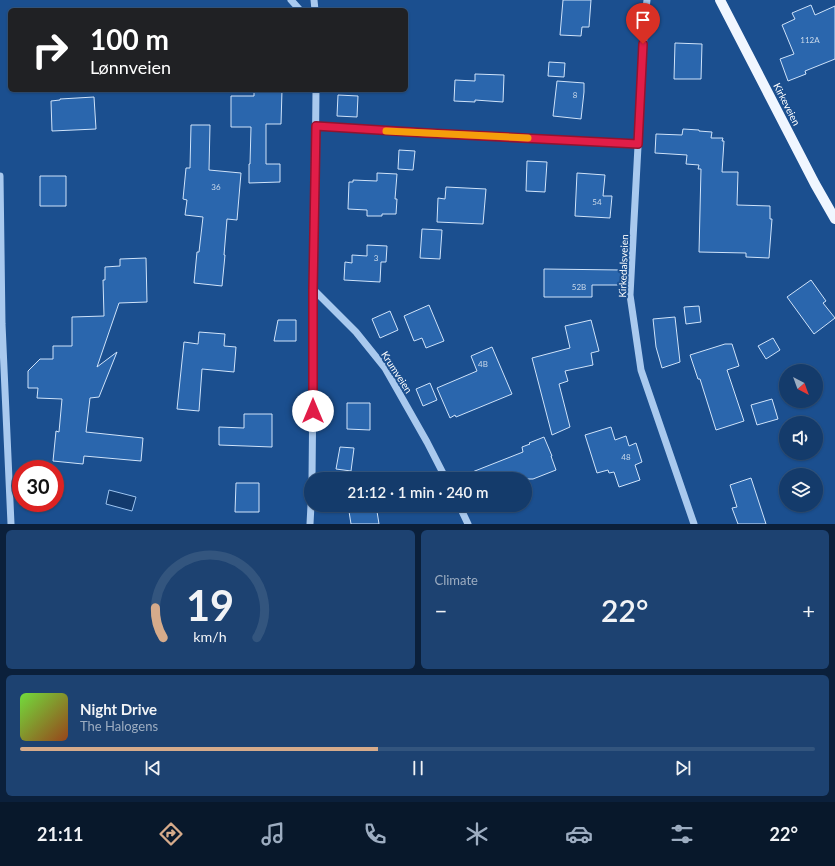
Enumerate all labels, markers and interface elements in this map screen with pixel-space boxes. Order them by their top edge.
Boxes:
pin [626,3,660,44]
icon: arrive [632,9,654,31]
text: 100 m [90,22,169,56]
icon: right [24,24,76,76]
house number: 112A [800,35,820,45]
text: Lønnveien [90,56,171,78]
street label: Kirkeveien [771,81,803,127]
house number: 8 [573,90,578,100]
house number: 36 [211,182,221,192]
house number: 54 [592,197,602,207]
street label: Kirkedalsveien [616,234,630,298]
house number: 3 [374,253,379,263]
house number: 52B [572,282,586,292]
street label: Krumveien [379,349,415,395]
house number: 4B [478,359,488,369]
north arrow [779,364,823,408]
map controls [779,364,823,512]
position arrow [292,390,334,432]
button: sound [779,416,823,460]
house number: 48 [621,452,631,462]
speed limit sign: 30 [12,460,64,512]
button: layers [779,468,823,512]
text: 21:12 · 1 min · 240 m [348,483,488,501]
text: Climate [435,572,478,588]
text: 19 [186,579,234,629]
text: 22° [601,592,648,628]
text: − [435,597,447,624]
text: + [802,597,815,624]
text: km/h [194,627,227,644]
text: Night Drive [80,700,157,718]
text: The Halogens [80,718,158,734]
icon: previous [142,757,164,779]
icon: pause [407,757,429,779]
icon: next [672,757,694,779]
icon: directions [157,820,185,848]
icon: music [259,820,287,848]
icon: phone [361,820,389,848]
icon: climate [463,820,491,848]
icon: car [565,820,593,848]
icon: filters [668,820,696,848]
text: 21:11 [37,823,83,845]
text: 22° [770,823,798,845]

